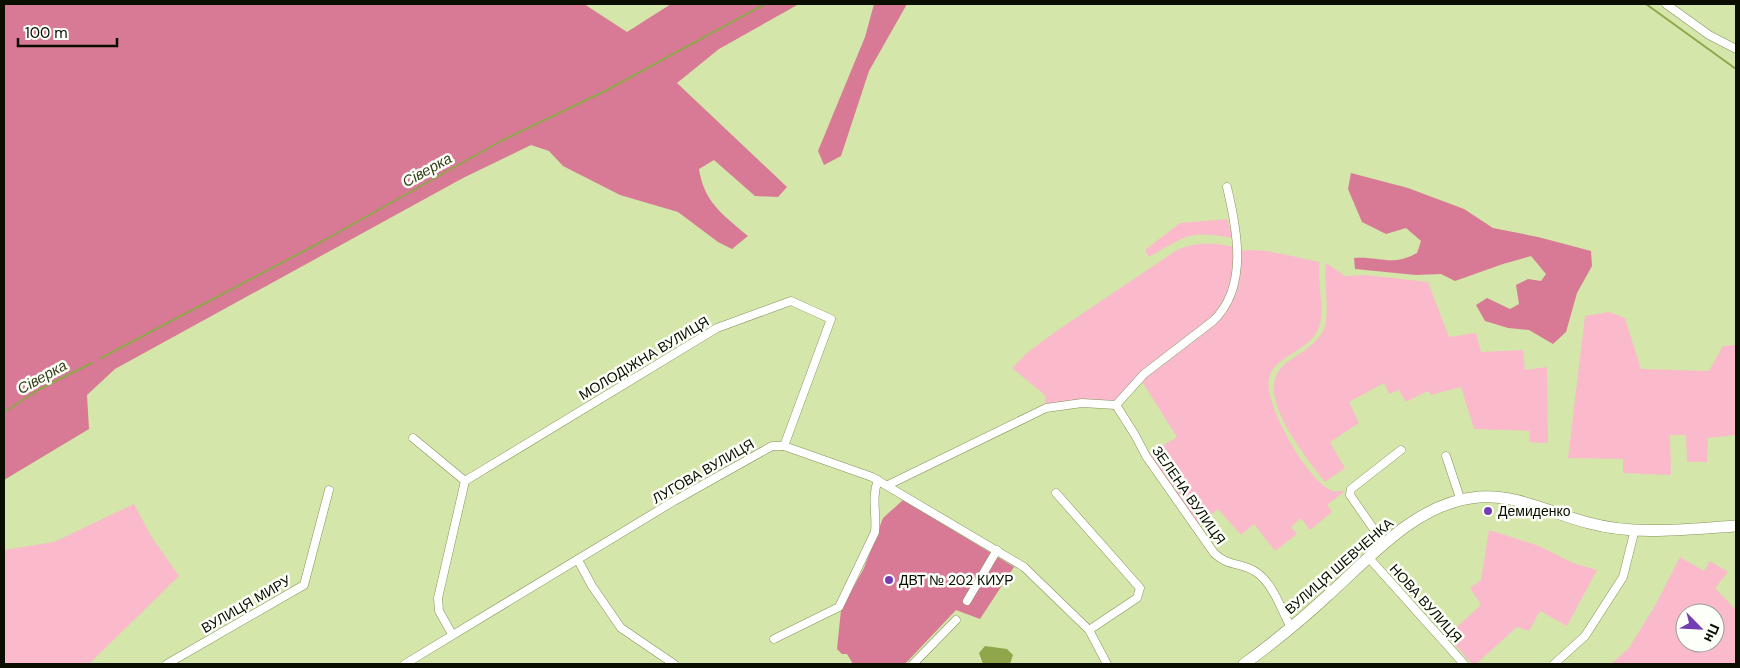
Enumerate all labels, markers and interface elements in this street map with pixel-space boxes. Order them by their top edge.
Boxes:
scale bar [18,15,116,47]
text: 100 m [25,23,68,43]
water label: Сіверка [399,148,455,192]
street label: МОЛОДІЖНА ВУЛИЦЯ [576,312,712,404]
water label: Сіверка [14,355,70,399]
street label: ЛУГОВА ВУЛИЦЯ [649,435,757,507]
street label: ЗЕЛЕНА ВУЛИЦЯ [1148,442,1230,548]
place label: Демиденко [1498,502,1571,520]
marker: Демиденко [1482,505,1494,517]
street label: ВУЛИЦЯ ШЕВЧЕНКА [1281,514,1397,618]
street label: НОВА ВУЛИЦЯ [1386,560,1466,646]
street label: ВУЛИЦЯ МИРУ [198,571,294,637]
place label: ДВТ № 202 КИУР [899,571,1014,589]
marker: ДВТ № 202 КИУР [883,574,895,586]
north arrow [1675,603,1725,653]
text: Пн [1700,621,1724,645]

